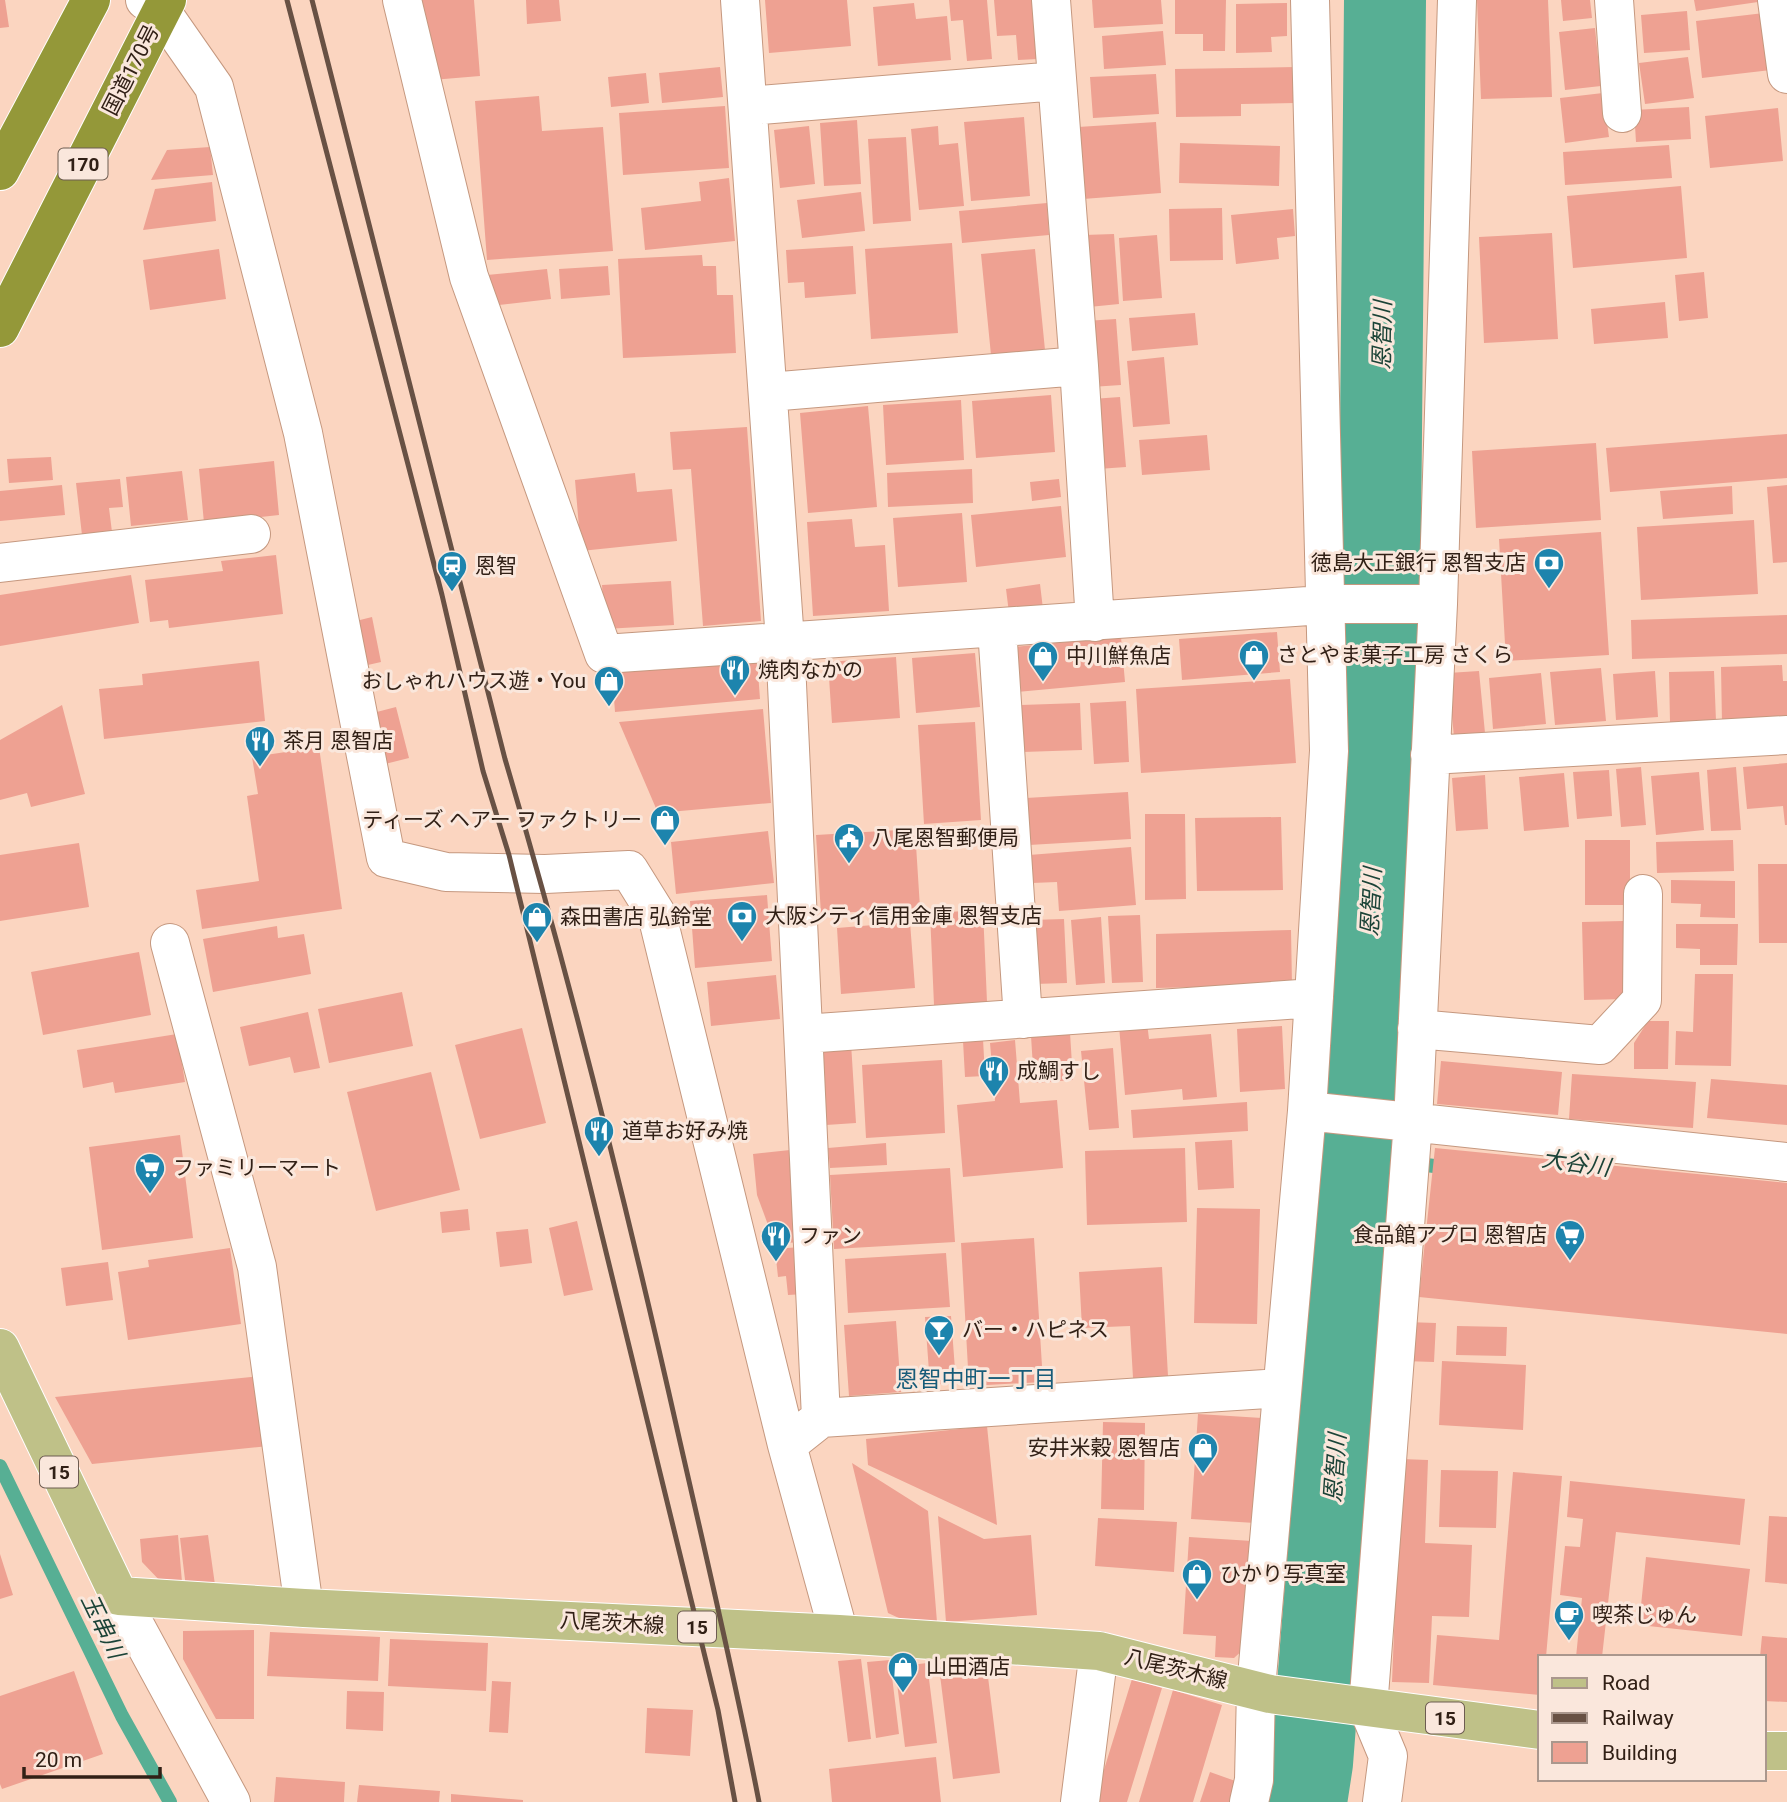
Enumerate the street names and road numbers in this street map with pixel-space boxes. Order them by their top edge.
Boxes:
street label: 国道170号 [98,21,164,119]
road number: 170 [58,148,108,180]
road number: 15 [40,1456,78,1488]
street label: 八尾茨木線 [559,1608,665,1638]
road number: 15 [678,1611,716,1642]
street label: 八尾茨木線 [1122,1645,1230,1693]
road number: 15 [1426,1702,1464,1734]

